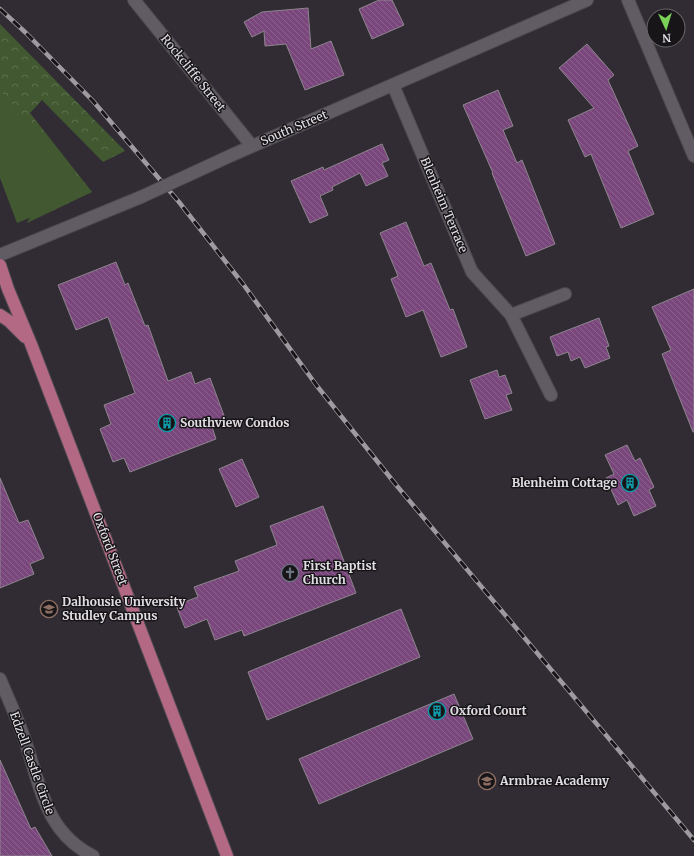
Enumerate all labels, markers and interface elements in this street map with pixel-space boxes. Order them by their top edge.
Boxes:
north arrow [646,8,686,48]
street label: Rockcliffe Street [158,31,229,115]
text: N [662,31,672,45]
street label: South Street [258,107,330,148]
street label: Blenheim Terrace [418,155,471,255]
building icon: Southview Condos [157,413,177,433]
place label: Southview Condos [180,415,289,430]
building icon: Blenheim Cottage [620,473,640,493]
place label: Blenheim Cottage [512,475,618,490]
street label: Oxford Street [90,510,131,588]
place label: First Baptist Church [303,558,377,587]
church icon: First Baptist Church [280,563,300,583]
place label: Dalhousie University Studley Campus [62,594,186,623]
school or university icon: Dalhousie University Studley Campus [39,599,59,619]
building icon: Oxford Court [427,701,447,721]
place label: Oxford Court [450,703,527,718]
street label: Edzell Castle Circle [7,709,58,816]
school or university icon: Armbrae Academy [477,771,497,791]
place label: Armbrae Academy [499,773,610,788]

